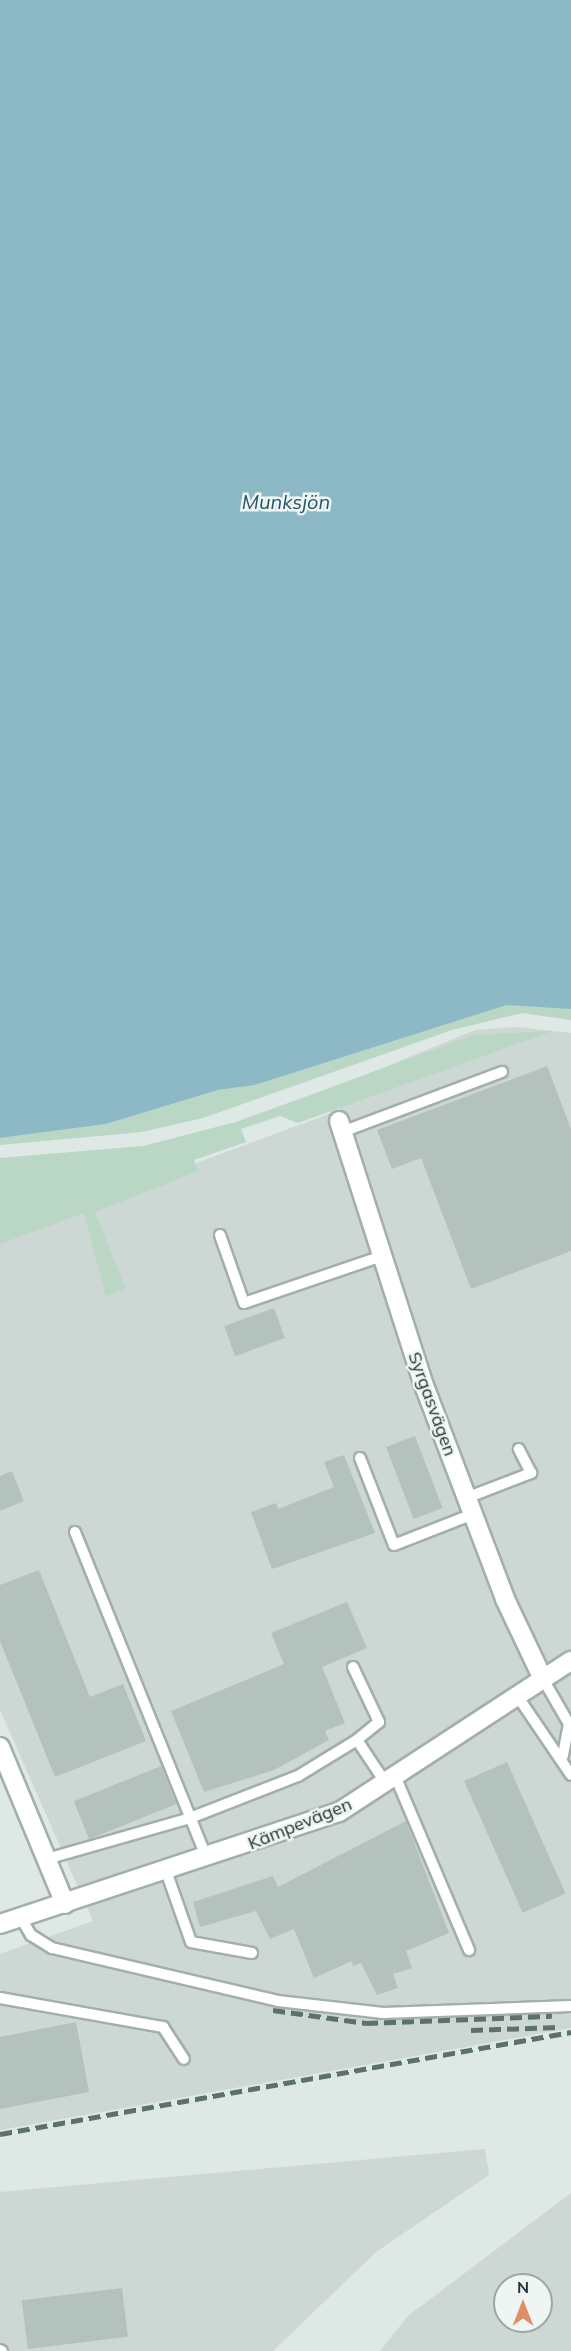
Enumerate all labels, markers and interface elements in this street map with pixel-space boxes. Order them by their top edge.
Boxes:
water label: Munksjön [242,489,330,513]
street label: Syrgasvägen [403,1349,461,1459]
street label: Kämpevägen [245,1793,355,1855]
north arrow [493,2273,553,2333]
text: N [517,2277,529,2297]

